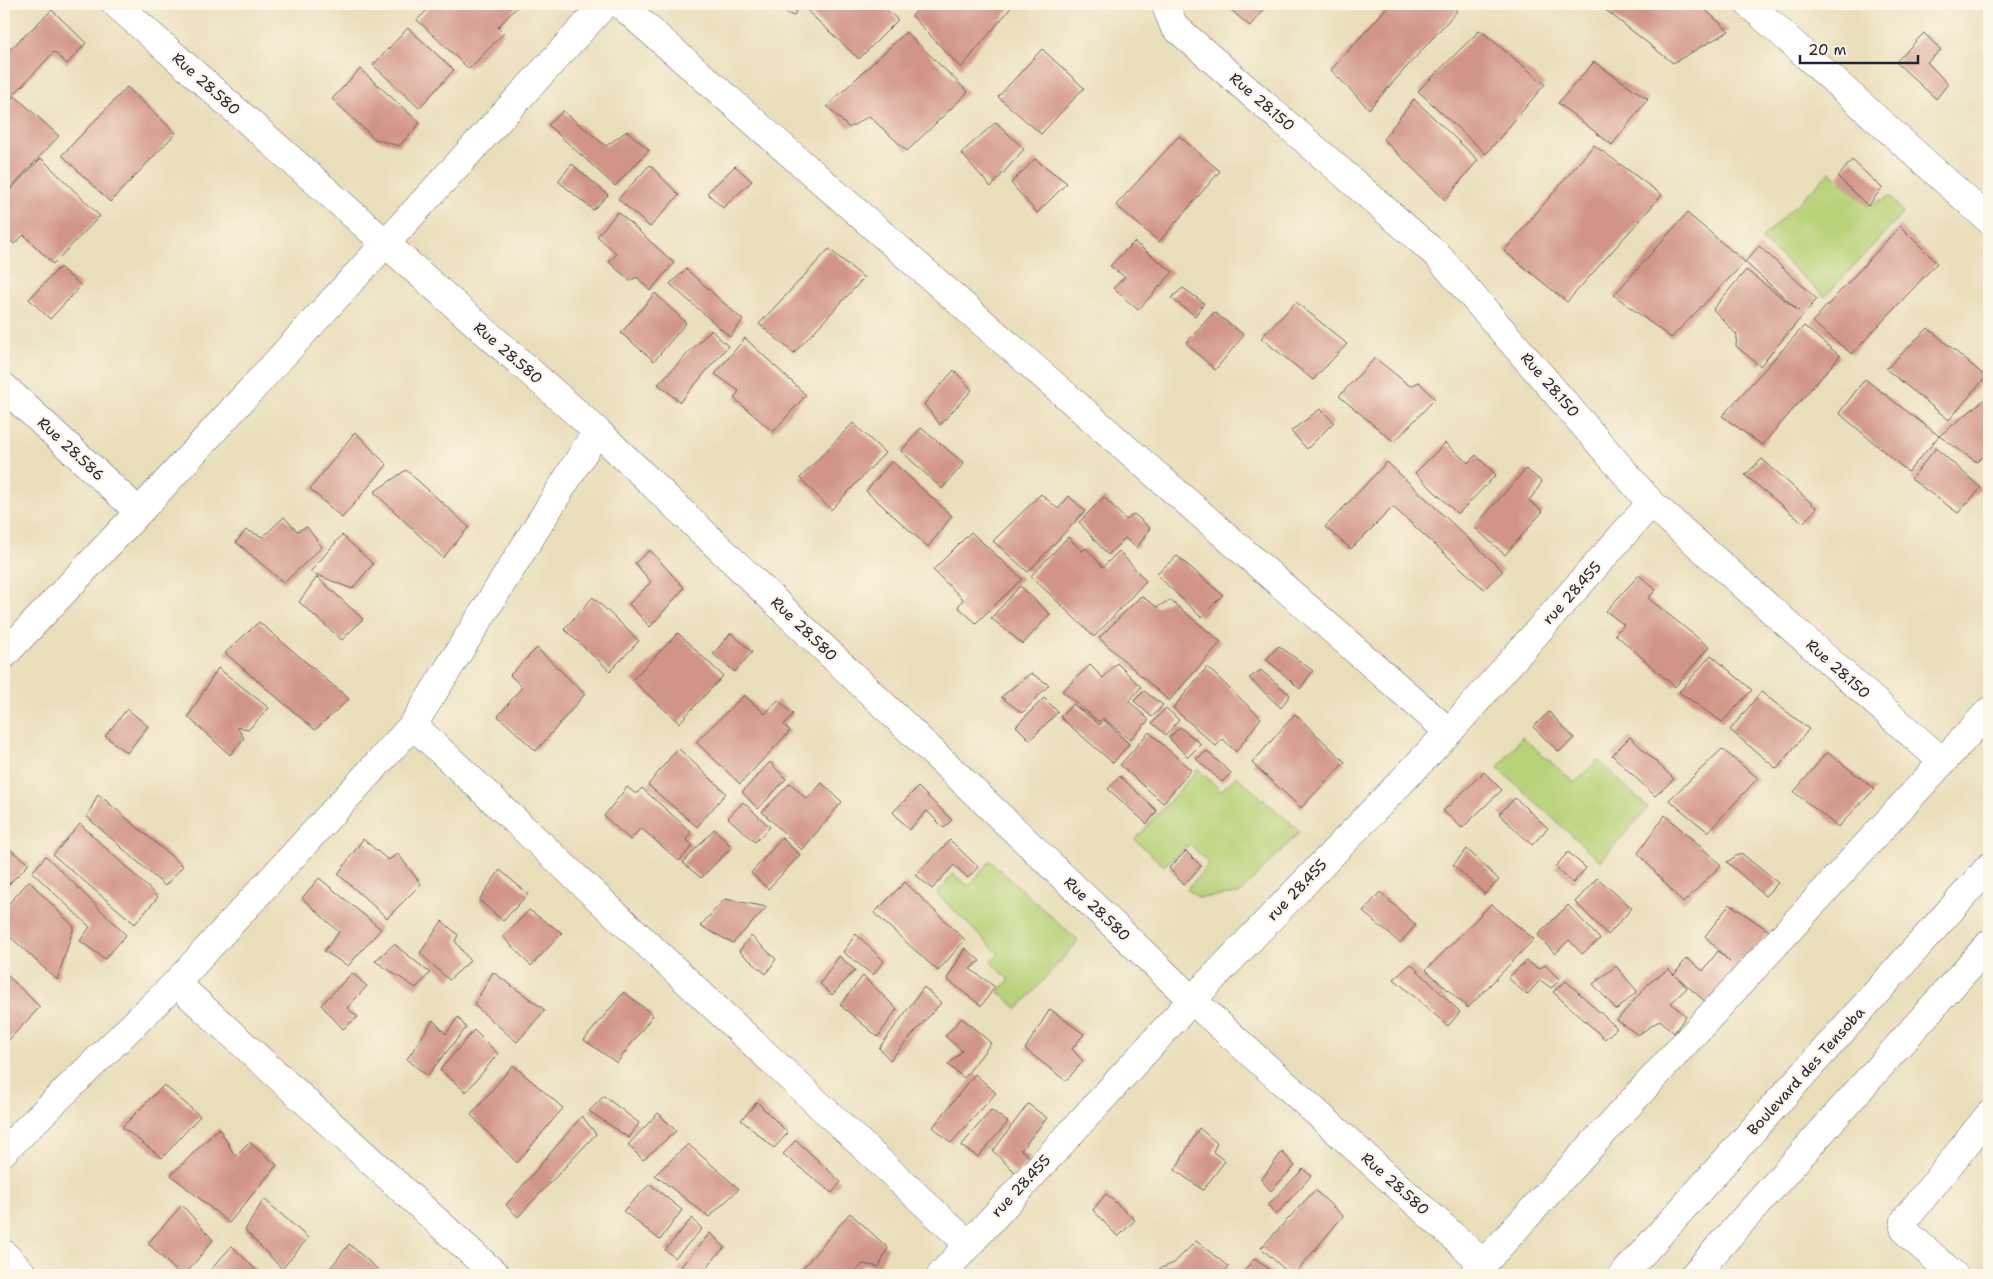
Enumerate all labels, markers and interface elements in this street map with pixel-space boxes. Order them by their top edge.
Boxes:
scale bar [1800,32,1918,64]
text: 20 m [1808,40,1847,60]
street label: Rue 28.580 [168,48,244,120]
street label: Rue 28.150 [1225,68,1299,136]
street label: Rue 28.580 [469,318,547,388]
street label: Rue 28.150 [1516,348,1584,422]
street label: Rue 28.586 [33,413,109,485]
street label: rue 28.455 [1538,557,1606,629]
street label: Rue 28.580 [767,592,841,666]
street label: Rue 28.150 [1802,635,1874,703]
street label: rue 28.455 [1262,855,1332,925]
street label: Rue 28.580 [1060,872,1134,946]
street label: Boulevard des Tensoba [1743,1002,1870,1140]
street label: Rue 28.580 [1357,1148,1433,1220]
street label: rue 28.455 [987,1150,1055,1222]

